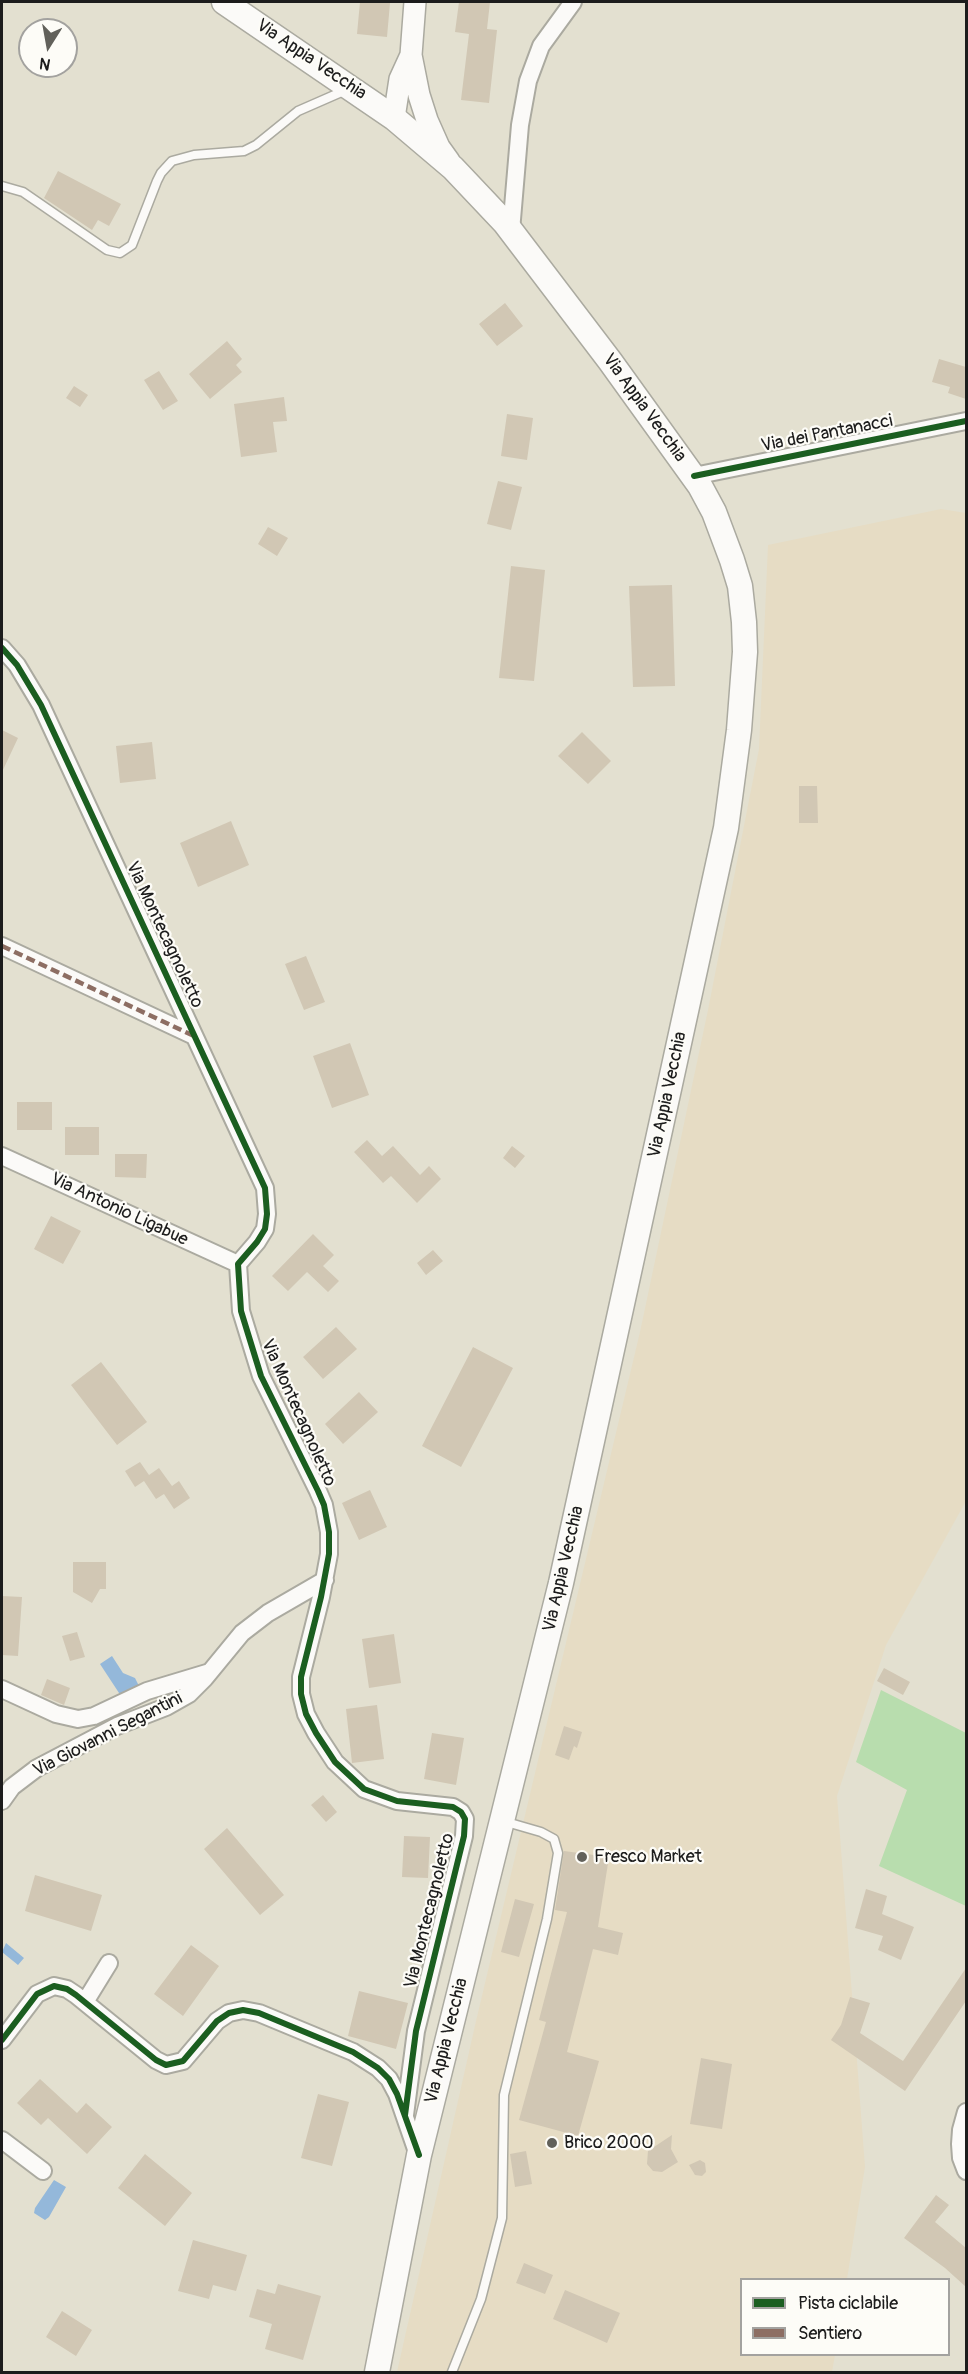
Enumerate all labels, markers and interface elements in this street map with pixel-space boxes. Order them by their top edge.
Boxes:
street label: Via Appia Vecchia [252,15,370,105]
north arrow [18,18,78,78]
text: N [38,53,52,75]
street label: Via Appia Vecchia [597,350,691,466]
street label: Via dei Pantanacci [759,411,895,457]
street label: Via Montecagnoletto [121,858,207,1012]
street label: Via Appia Vecchia [644,1030,692,1160]
street label: Via Antonio Ligabue [47,1169,191,1251]
street label: Via Montecagnoletto [256,1336,340,1490]
street label: Via Appia Vecchia [539,1504,589,1634]
street label: Via Giovanni Segantini [30,1688,186,1782]
street label: Via Montecagnoletto [400,1831,460,1991]
place label: Fresco Market [594,1846,702,1868]
marker: Fresco Market [575,1850,589,1864]
street label: Via Appia Vecchia [421,1976,473,2106]
place label: Brico 2000 [564,2132,653,2154]
marker: Brico 2000 [545,2136,559,2150]
legend [740,2278,950,2356]
text: Pista ciclabile [798,2292,898,2315]
text: Sentiero [798,2322,862,2345]

